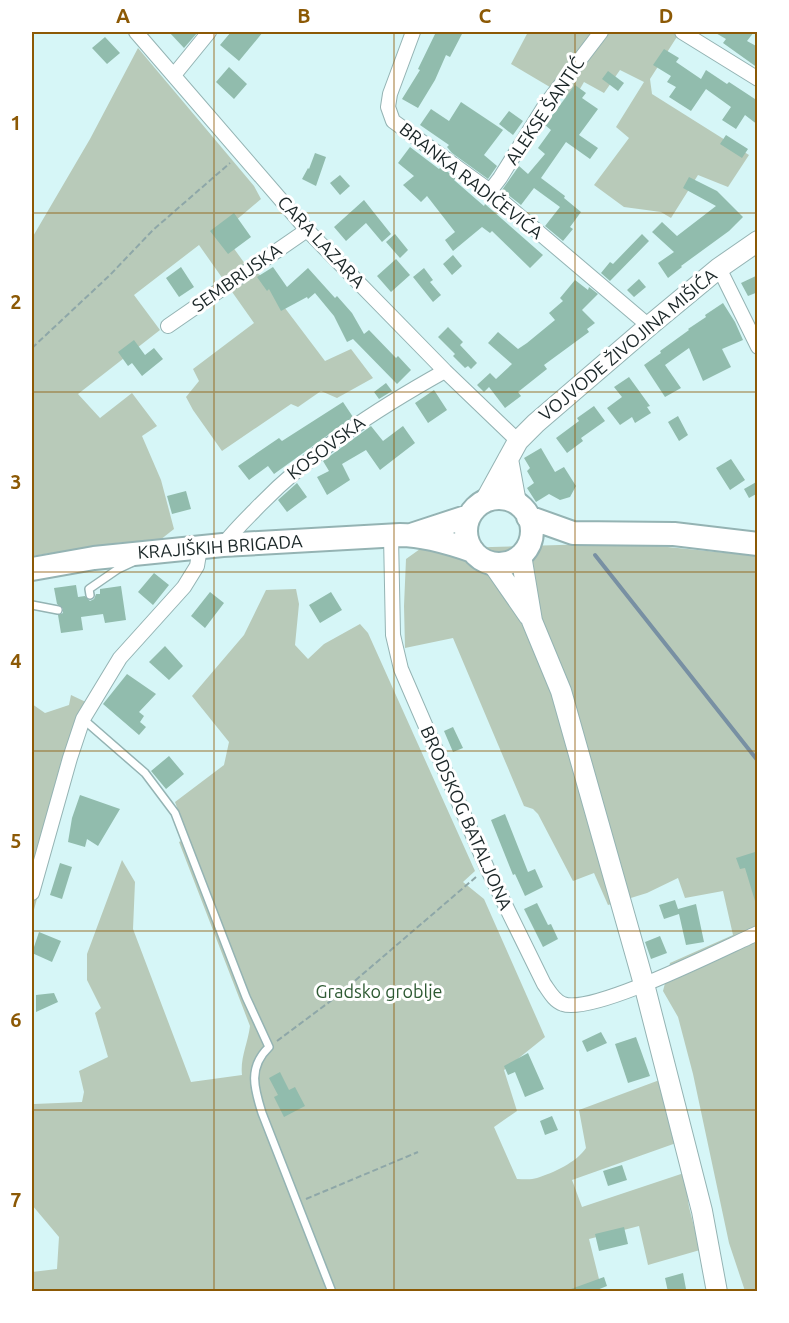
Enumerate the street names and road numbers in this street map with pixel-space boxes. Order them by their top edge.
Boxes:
street label: ALEKSE ŠANTIĆ [500,52,587,168]
street label: BRANKA RADIČEVIĆA [396,117,548,243]
street label: CARA LAZARA [274,191,369,292]
street label: SEMBRIJSKA [188,239,285,315]
street label: VOJVODE ŽIVOJINA MIŠIĆA [534,263,720,424]
street label: KOSOVSKA [283,411,368,483]
street label: KRAJIŠKIH BRIGADA [137,529,303,562]
street label: BRODSKOG BATALJONA [417,723,517,913]

